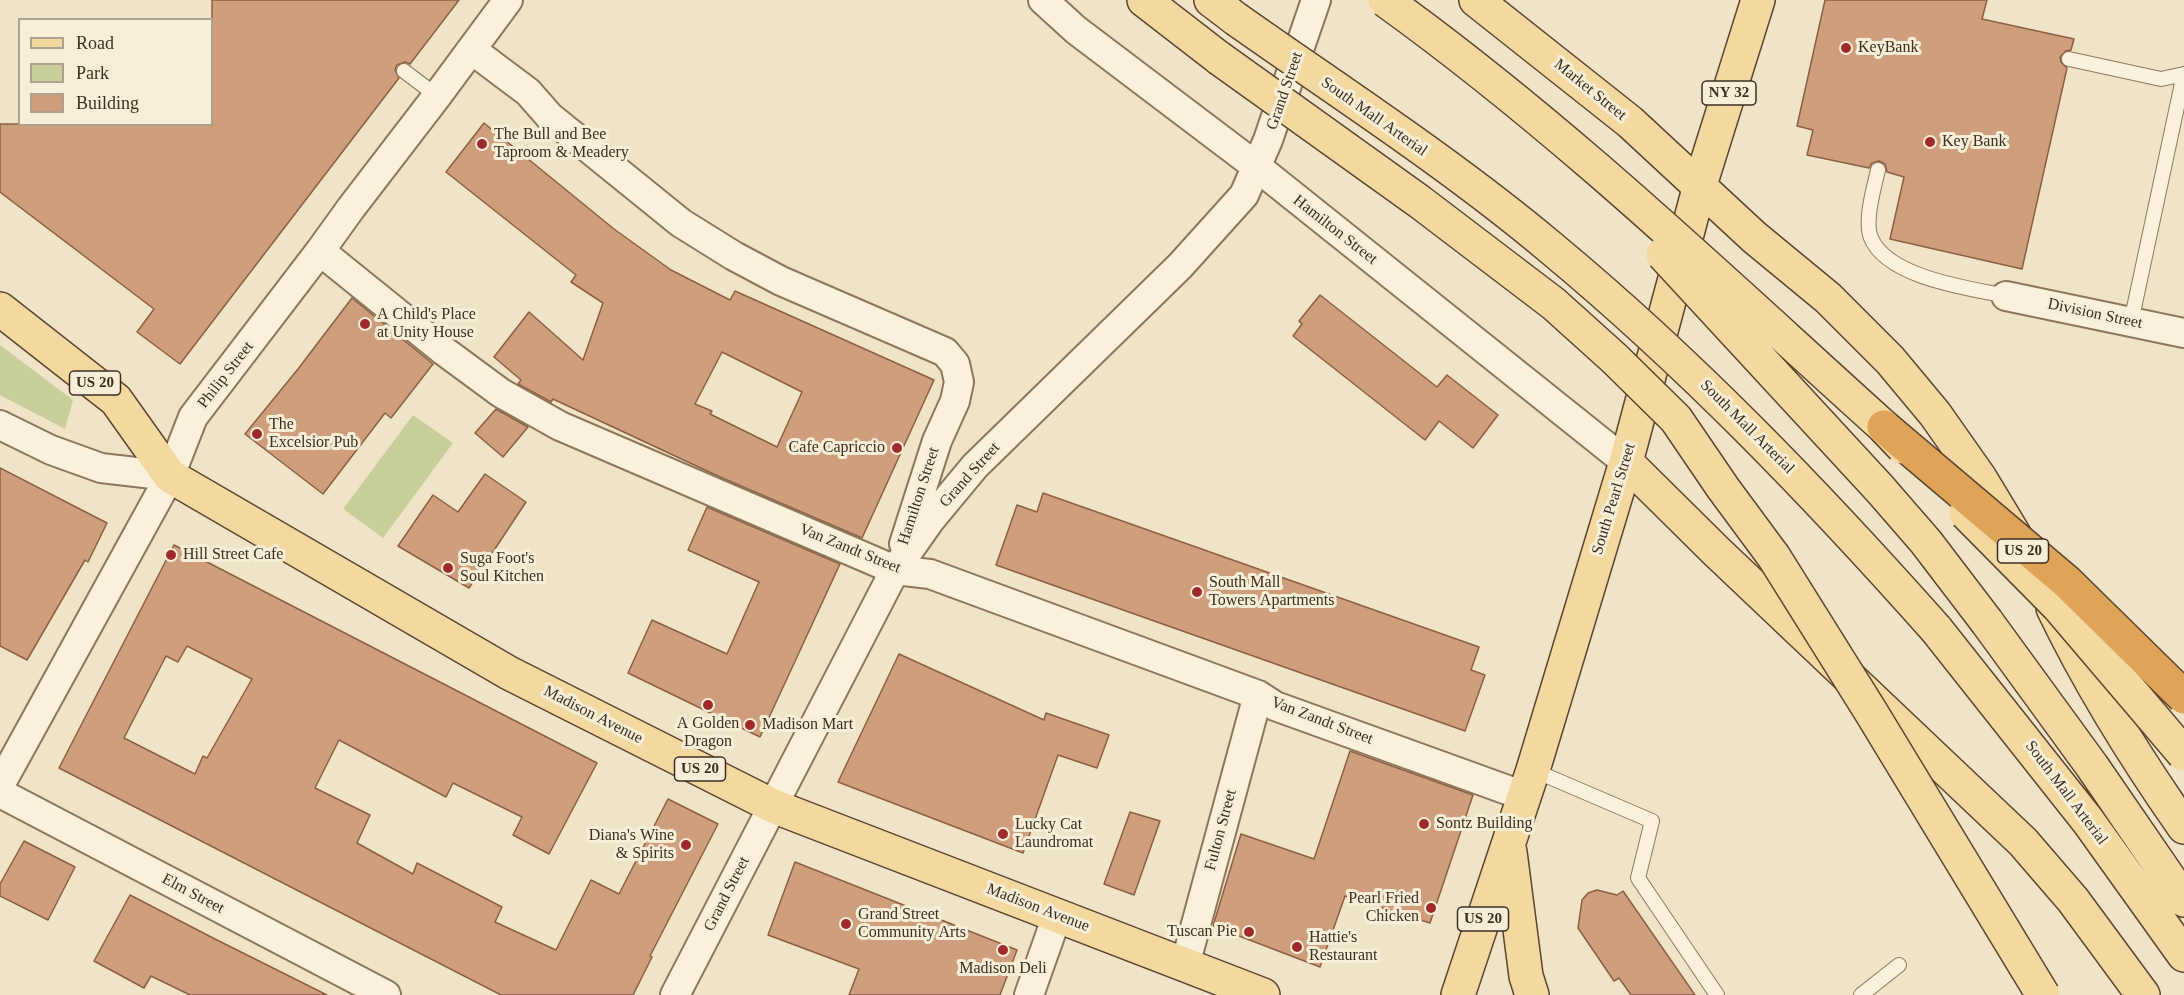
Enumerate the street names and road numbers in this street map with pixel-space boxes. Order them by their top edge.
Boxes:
street label: Grand Street [1263,49,1307,133]
street label: Market Street [1550,55,1630,125]
street label: South Mall Arterial [1317,73,1431,161]
road number: NY 32 [1702,81,1756,105]
street label: Hamilton Street [1289,191,1381,269]
street label: Division Street [2046,295,2144,333]
street label: Philip Street [194,338,258,412]
road number: US 20 [70,371,121,395]
street label: South Mall Arterial [1696,376,1798,478]
street label: Grand Street [936,438,1004,512]
street label: South Pearl Street [1588,441,1640,557]
street label: Hamilton Street [894,445,944,547]
street label: Van Zandt Street [797,520,903,578]
road number: US 20 [1998,539,2048,563]
street label: Madison Avenue [540,682,646,748]
street label: Van Zandt Street [1268,693,1376,749]
street label: South Mall Arterial [2021,737,2111,849]
road number: US 20 [674,757,726,781]
street label: Fulton Street [1201,787,1241,873]
street label: Grand Street [700,853,754,935]
street label: Elm Street [158,870,228,918]
street label: Madison Avenue [984,880,1092,936]
road number: US 20 [1458,907,1508,931]

